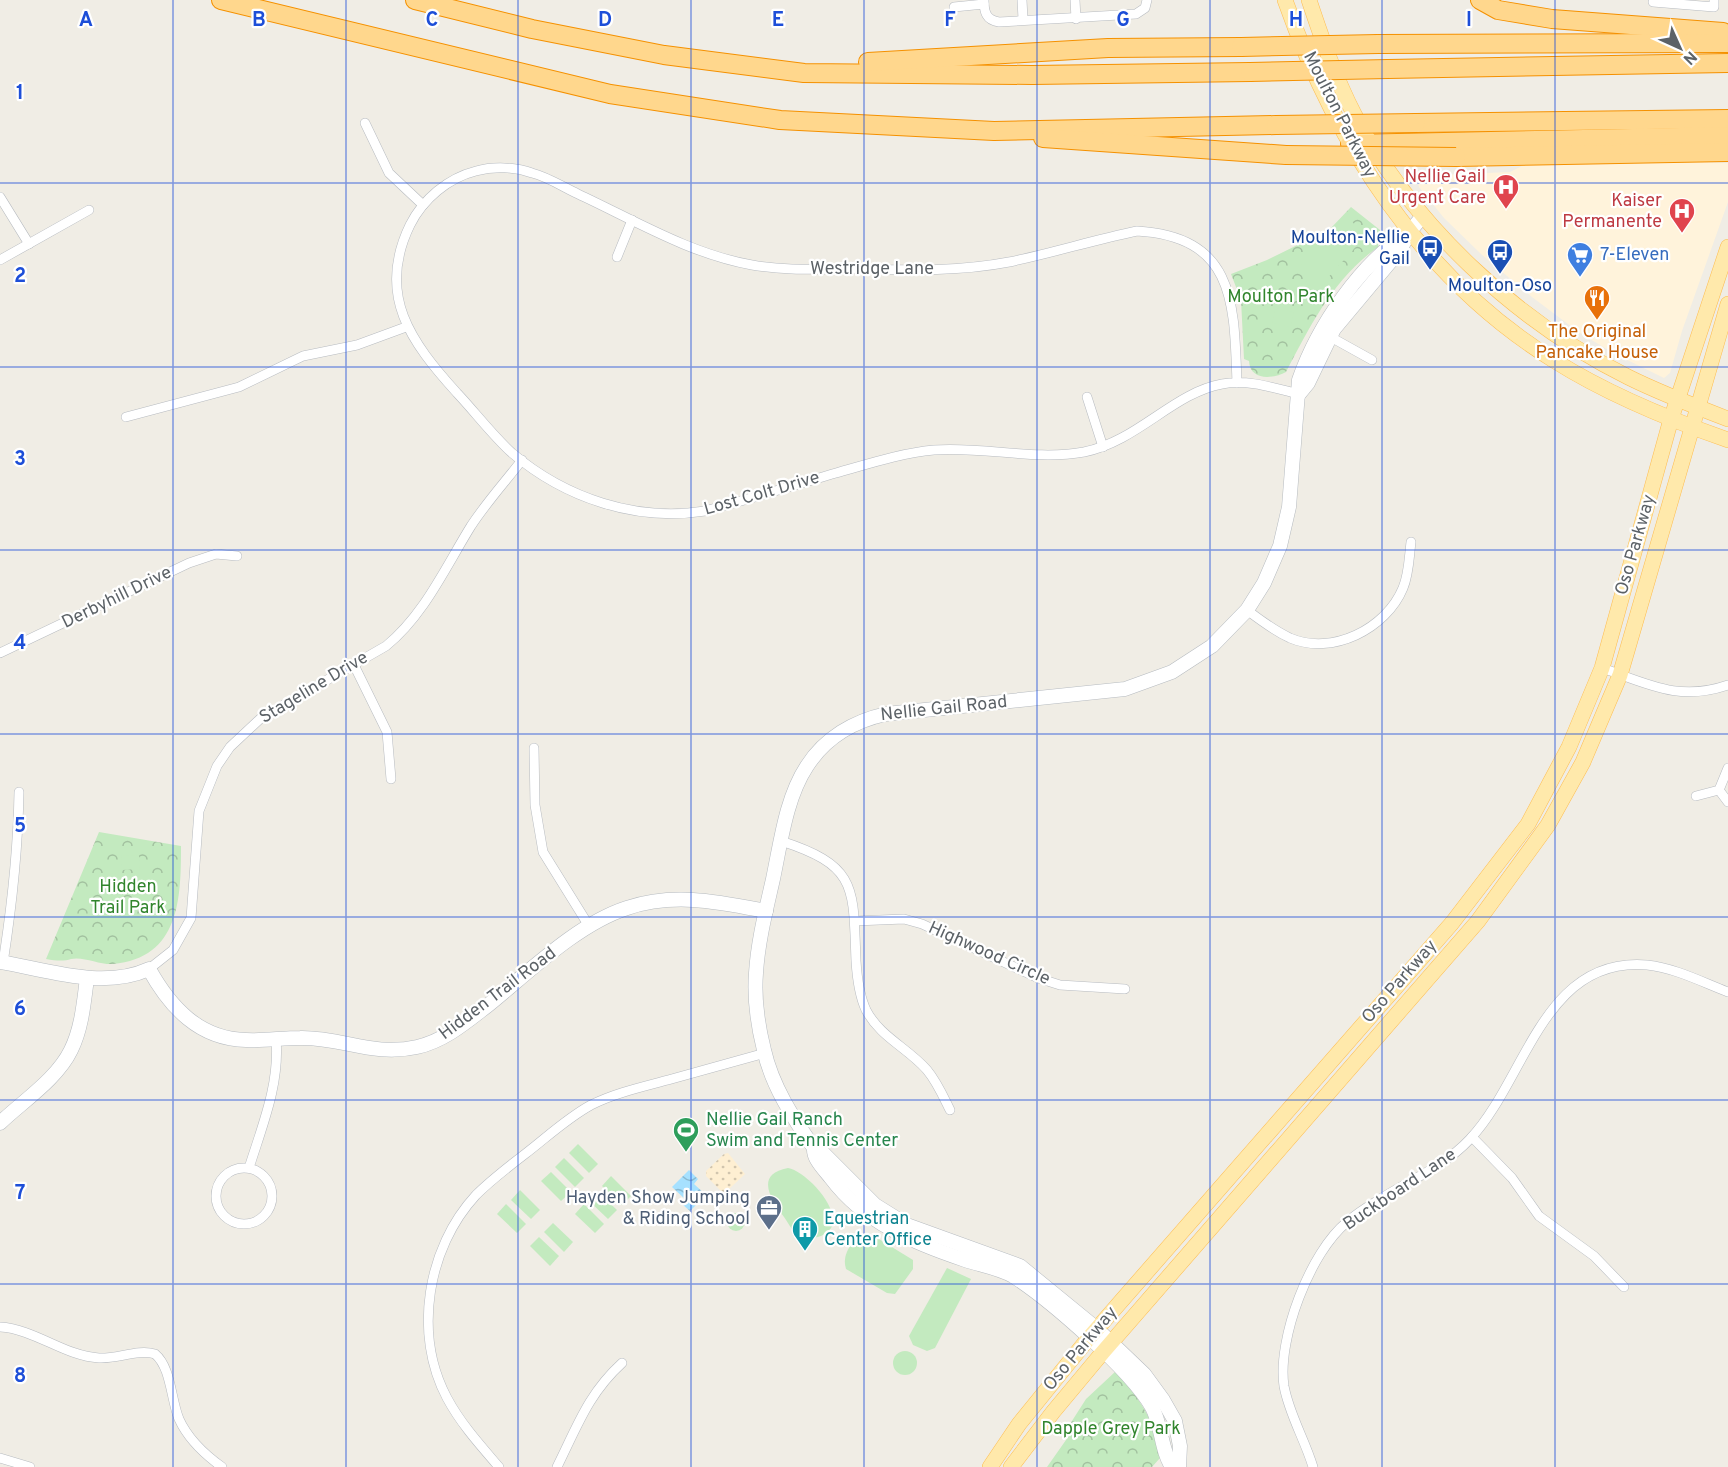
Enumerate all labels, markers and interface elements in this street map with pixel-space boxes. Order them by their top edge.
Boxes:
text: A [79,8,93,34]
text: B [252,8,266,34]
text: C [426,8,438,34]
text: D [598,8,612,34]
text: E [772,8,784,34]
text: F [944,8,956,34]
text: G [1116,8,1130,34]
text: H [1289,8,1303,34]
text: I [1466,8,1472,34]
north arrow [1650,18,1710,78]
text: N [1678,46,1700,68]
street label: Moulton Parkway [1297,48,1381,182]
text: 1 [16,81,24,107]
place label: Nellie Gail Urgent Care [1389,166,1486,210]
hospital icon: Nellie Gail Urgent Care [1491,172,1521,210]
place label: Kaiser Permanente [1562,190,1662,234]
hospital icon: Kaiser Permanente [1667,196,1697,234]
place label: Moulton-Nellie Gail [1291,227,1410,271]
bus stop icon: Moulton-Nellie Gail [1415,233,1445,271]
bus stop icon: Moulton-Oso [1485,237,1515,275]
supermarket icon: 7-Eleven [1565,240,1595,278]
place label: 7-Eleven [1600,244,1669,267]
street label: Westridge Lane [810,258,934,281]
text: 2 [14,264,26,290]
place label: Moulton-Oso [1448,275,1552,298]
restaurant icon: The Original Pancake House [1582,283,1612,321]
park label: Moulton Park [1227,286,1335,309]
place label: The Original Pancake House [1535,321,1659,365]
text: 3 [14,447,26,473]
street label: Lost Colt Drive [701,466,823,522]
street label: Oso Parkway [1611,492,1661,598]
street label: Derbyhill Drive [58,561,176,635]
text: 4 [14,631,26,657]
street label: Stageline Drive [255,646,373,730]
street label: Nellie Gail Road [879,691,1009,727]
text: 5 [14,814,26,840]
park label: Hidden Trail Park [90,876,166,920]
street label: Highwood Circle [924,917,1054,991]
street label: Oso Parkway [1357,935,1443,1029]
street label: Hidden Trail Road [435,942,561,1046]
text: 6 [14,997,26,1023]
place label: Nellie Gail Ranch Swim and Tennis Center [706,1109,898,1153]
sports icon: Nellie Gail Ranch Swim and Tennis Center [671,1115,701,1153]
street label: Buckboard Lane [1339,1144,1461,1236]
text: 7 [15,1181,25,1207]
place label: Hayden Show Jumping & Riding School [566,1187,750,1231]
office icon: Hayden Show Jumping & Riding School [754,1193,784,1231]
place label: Equestrian Center Office [824,1208,932,1252]
building icon: Equestrian Center Office [790,1214,820,1252]
street label: Oso Parkway [1039,1302,1123,1396]
text: 8 [14,1364,26,1390]
park label: Dapple Grey Park [1041,1418,1181,1441]

